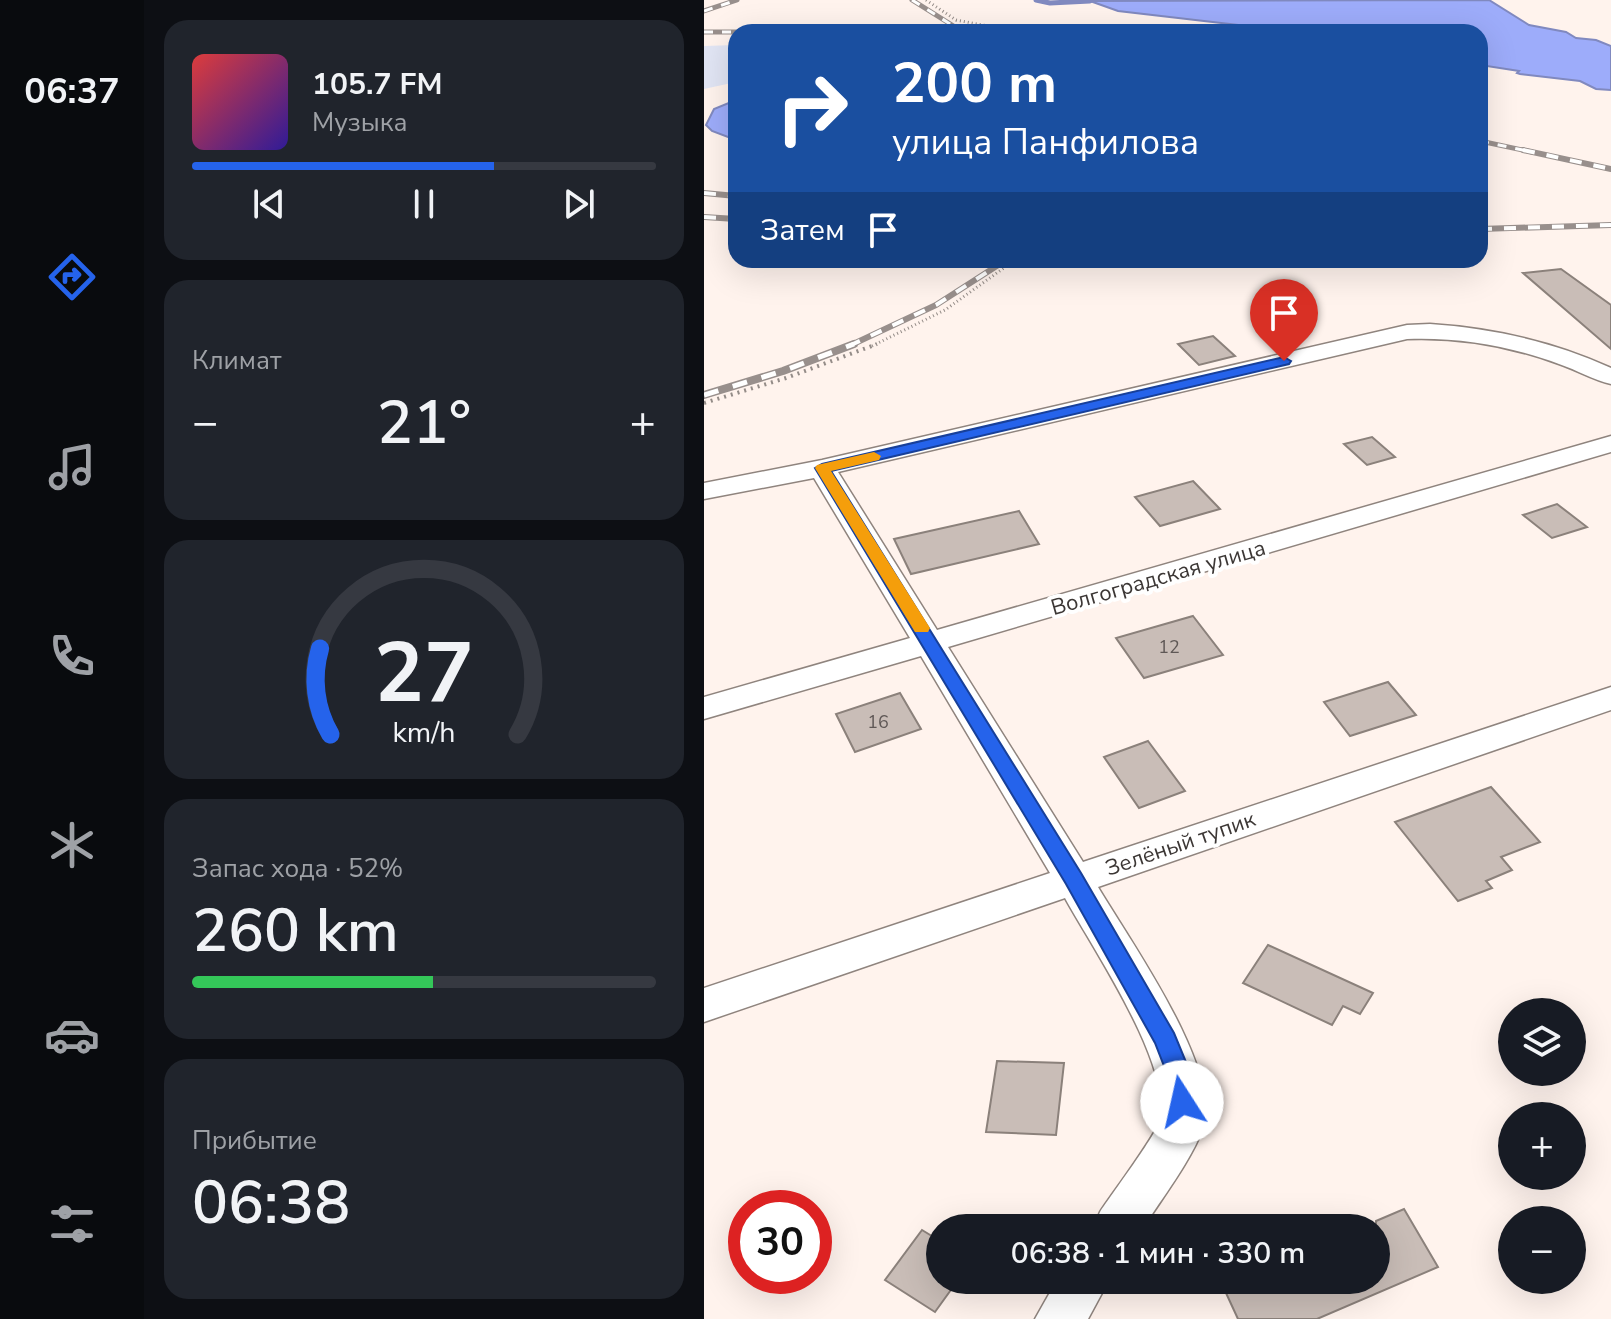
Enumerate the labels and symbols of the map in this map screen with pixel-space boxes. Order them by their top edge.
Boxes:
pin [1250,279,1318,361]
street label: Волгоградская улица [1047,533,1269,623]
house number: 12 [1158,635,1180,659]
house number: 16 [867,710,889,734]
street label: Зелёный тупик [1101,804,1260,884]
position arrow [1140,1060,1224,1144]
speed limit sign: 30 [728,1190,832,1294]

